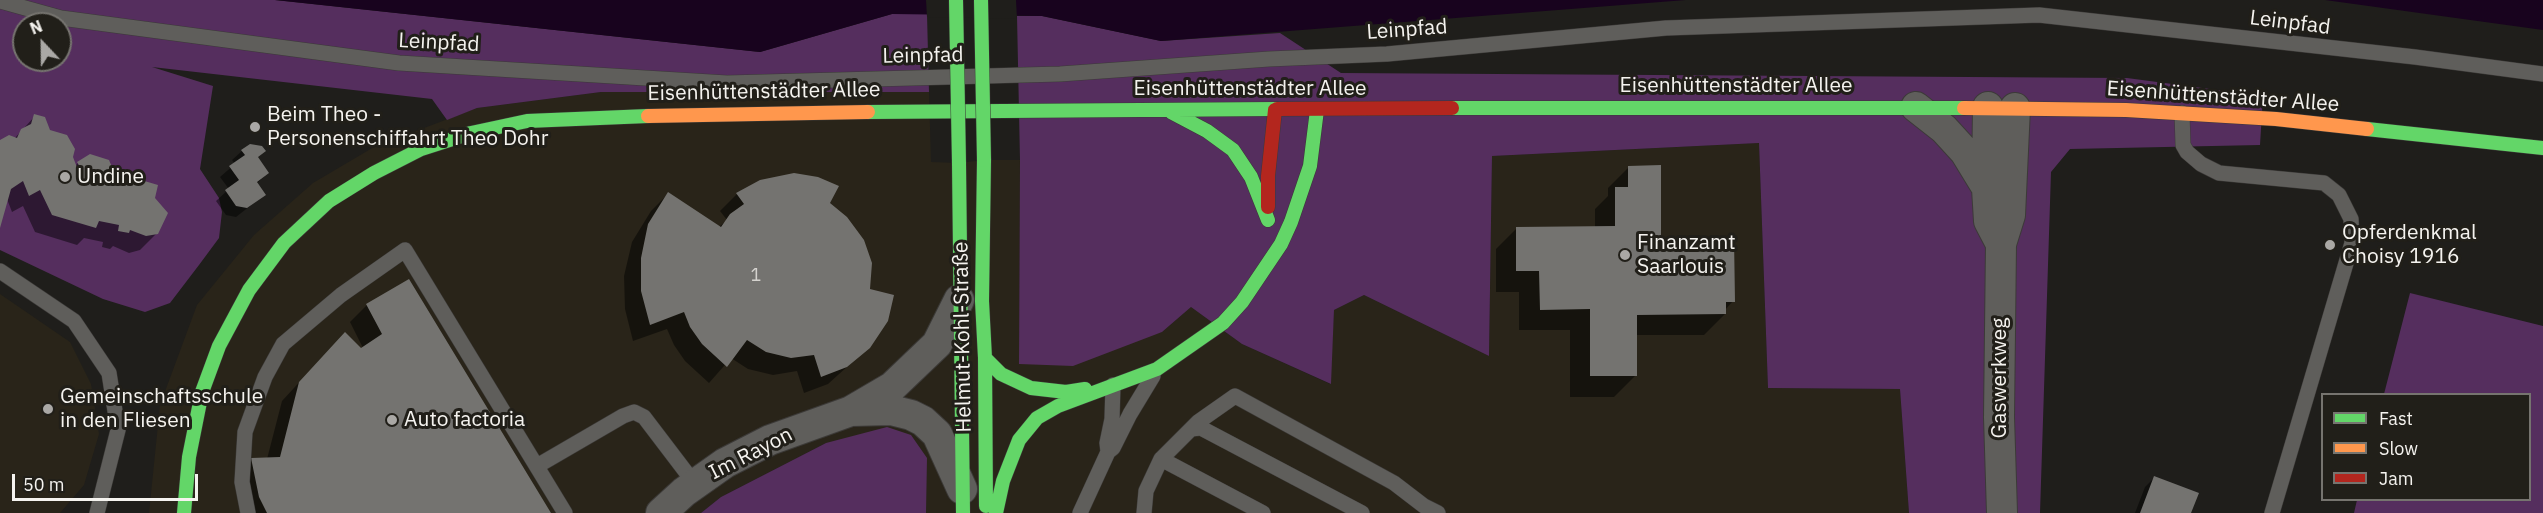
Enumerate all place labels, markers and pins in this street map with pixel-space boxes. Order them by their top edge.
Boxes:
place label: Beim Theo - Personenschiffahrt Theo Dohr [267,102,548,152]
marker: Beim Theo - Personenschiffahrt Theo Dohr [248,120,262,134]
place label: Undine [77,164,144,190]
marker: Undine [58,170,72,184]
place label: Opferdenkmal Choisy 1916 [2342,220,2477,270]
place label: Finanzamt Saarlouis [1637,230,1736,280]
marker: Opferdenkmal Choisy 1916 [2323,238,2337,252]
marker: Finanzamt Saarlouis [1618,248,1632,262]
place label: Gemeinschaftsschule in den Fliesen [60,384,263,434]
marker: Gemeinschaftsschule in den Fliesen [41,402,55,416]
place label: Auto factoria [404,407,525,433]
marker: Auto factoria [385,413,399,427]

